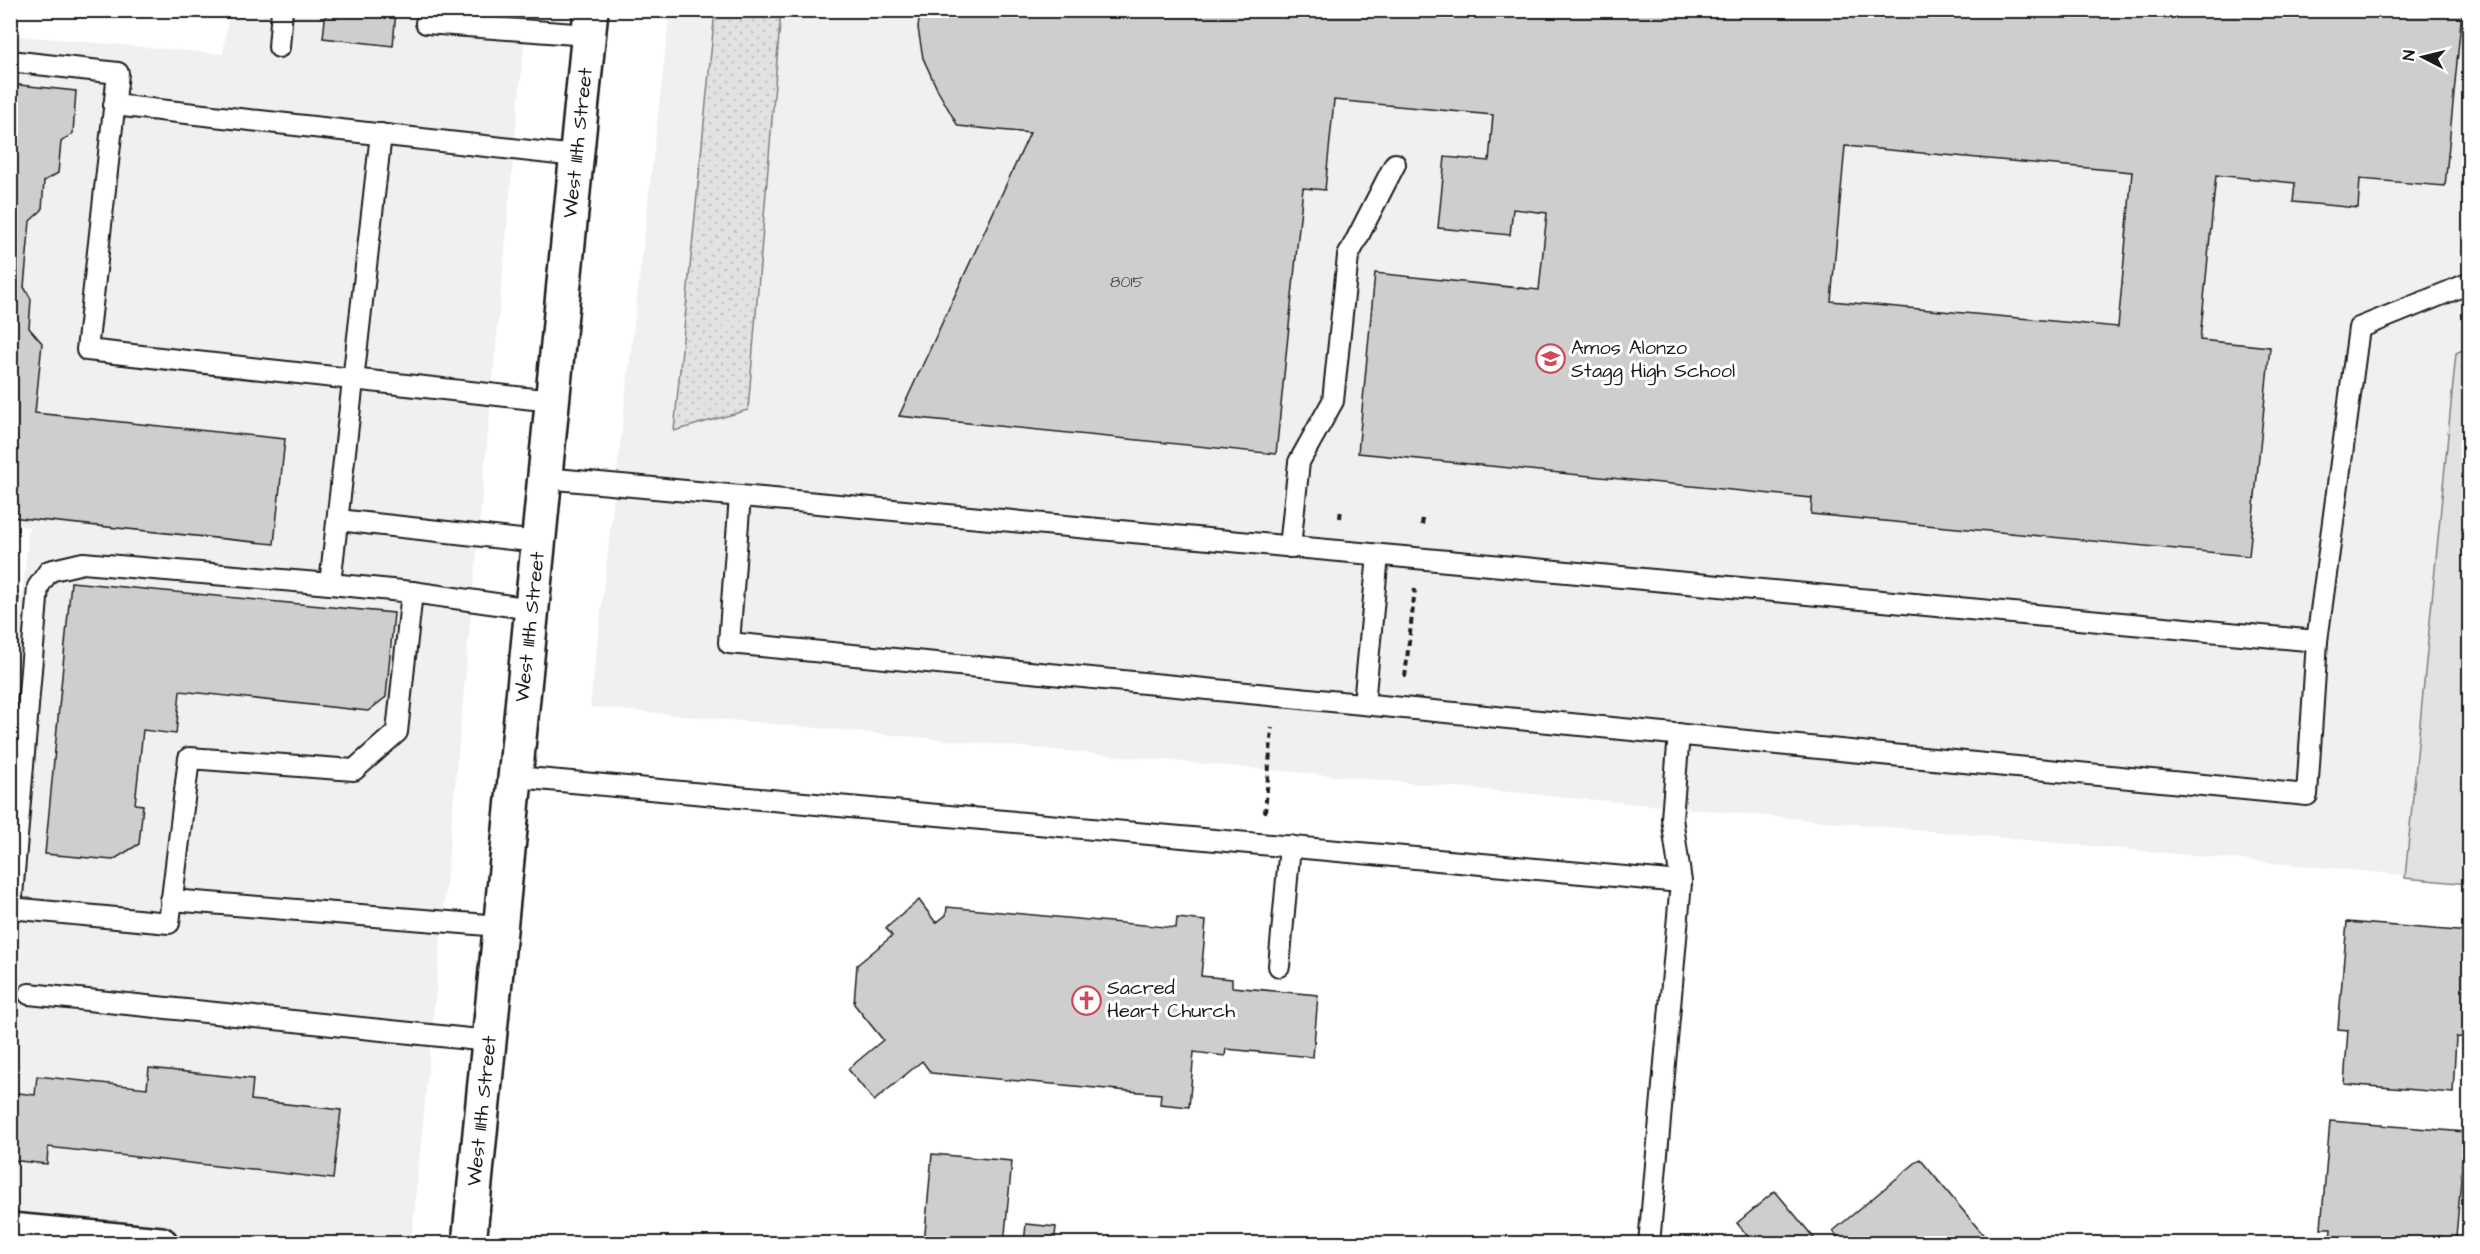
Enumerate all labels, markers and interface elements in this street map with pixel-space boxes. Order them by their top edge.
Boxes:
north arrow [2393,27,2453,87]
text: N [2398,49,2421,62]
street label: West 111th Street [556,66,600,220]
house number: 8015 [1110,271,1145,293]
place label: Amos Alonzo Stagg High School [1571,334,1735,386]
school or university icon: Amos Alonzo Stagg High School [1534,343,1566,375]
street label: West 111th Street [508,550,552,704]
place label: Sacred Heart Church [1107,974,1235,1025]
church icon: Sacred Heart Church [1070,984,1102,1016]
street label: West 111th Street [460,1034,504,1188]

